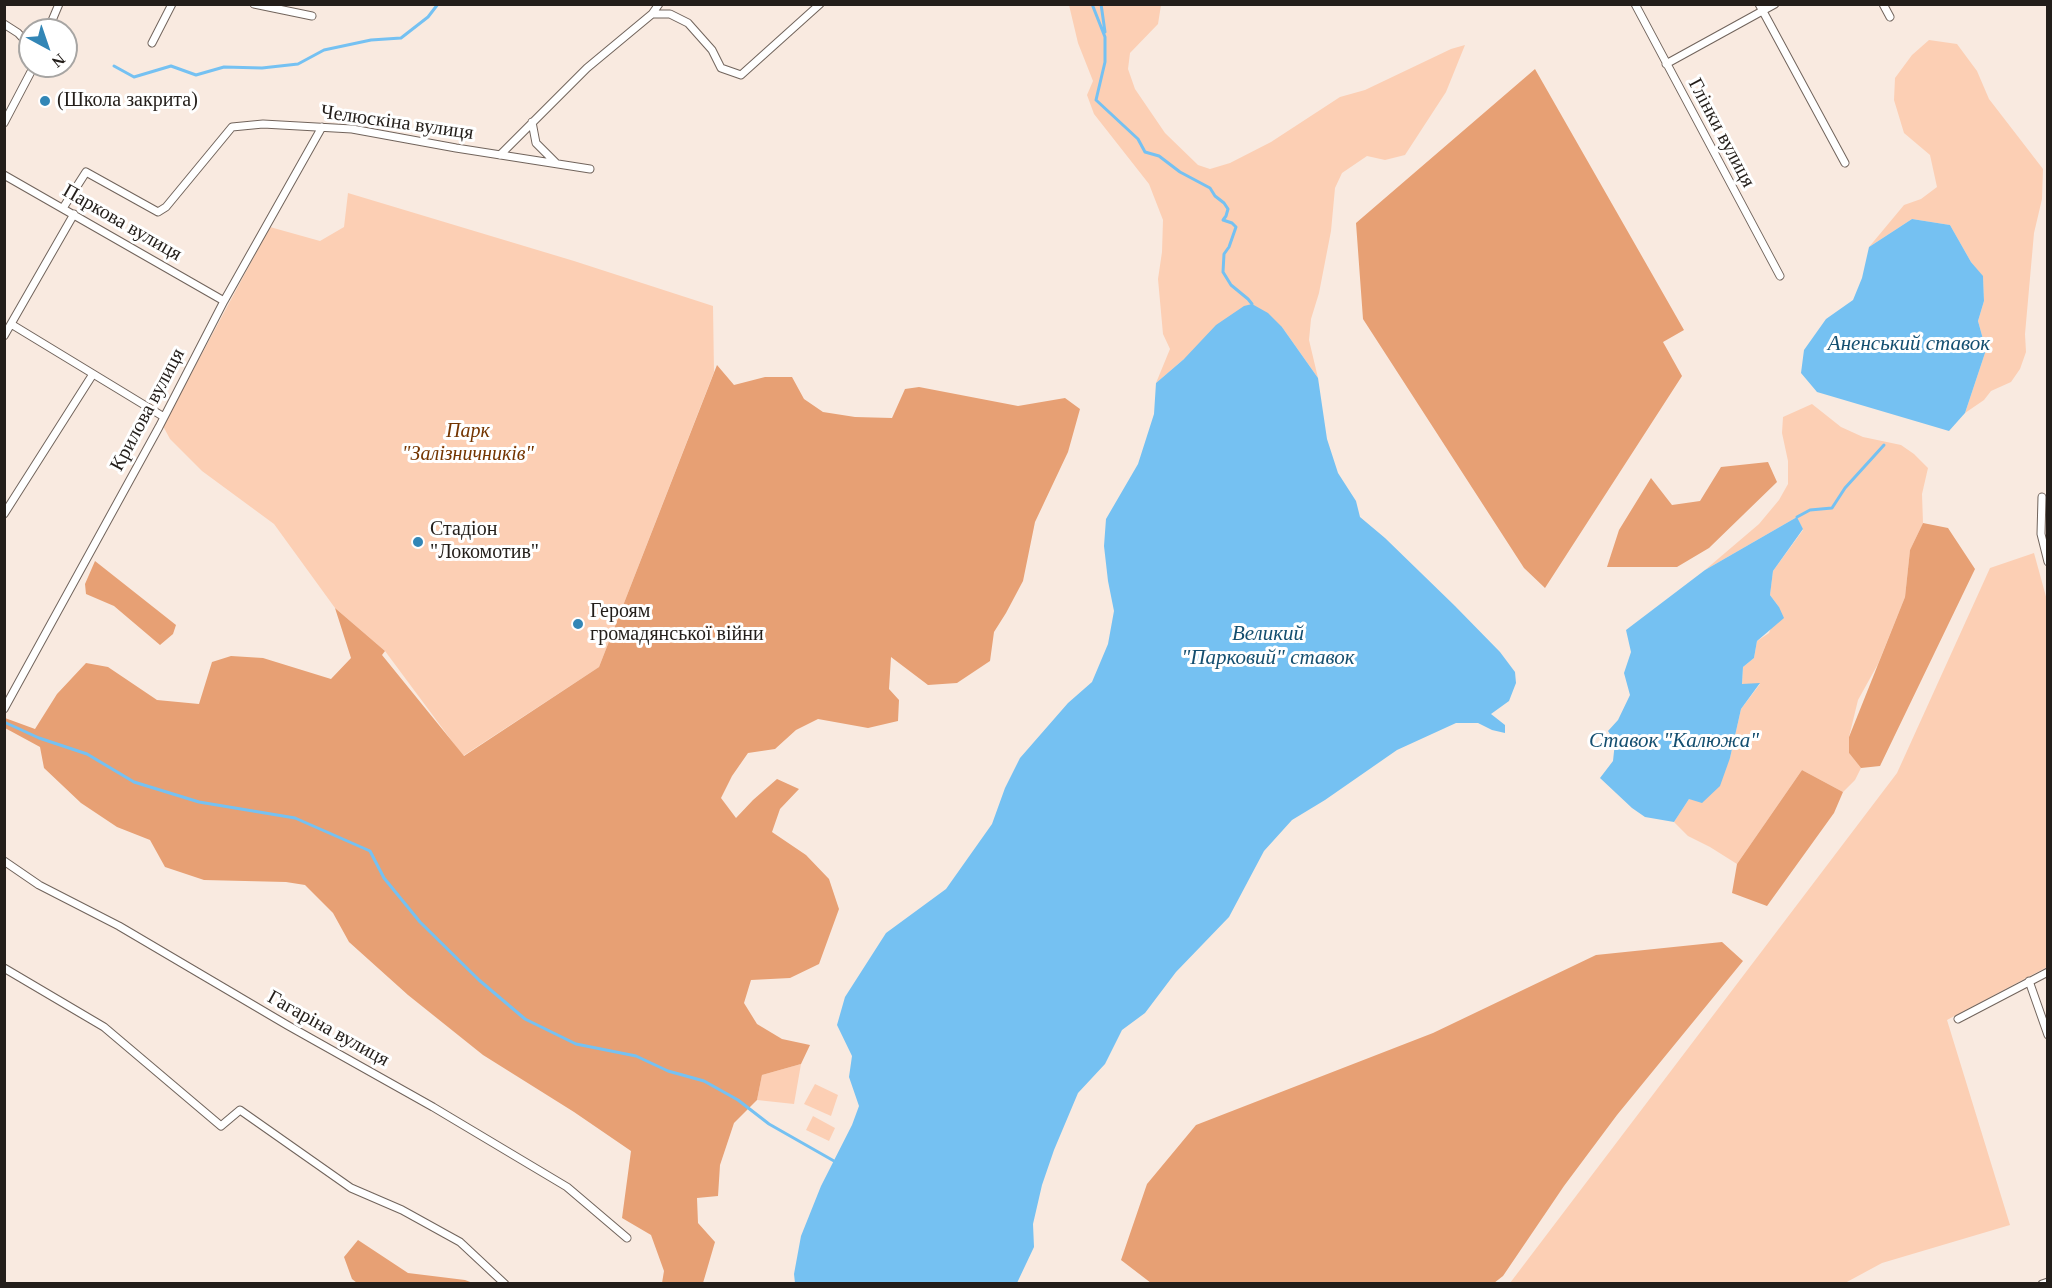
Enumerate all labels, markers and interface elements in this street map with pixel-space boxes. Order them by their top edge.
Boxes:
north arrow [18,18,78,78]
text: N [49,50,68,71]
street label: Глінки вулиця [1682,74,1760,192]
place label: (Школа закрита) [57,89,198,113]
marker: (Школа закрита) [38,94,52,108]
street label: Челюскіна вулиця [319,100,475,146]
street label: Паркова вулиця [58,179,186,267]
water label: Аненський ставок [1828,331,1990,357]
street label: Крилова вулиця [106,345,190,475]
park label: Парк "Залізничників" [402,420,534,467]
place label: Стадіон "Локомотив" [430,518,539,565]
marker: Стадіон "Локомотив" [411,535,425,549]
place label: Героям громадянської війни [590,600,764,647]
marker: Героям громадянської війни [571,617,585,631]
water label: Великий "Парковий" ставок [1181,621,1355,671]
water label: Ставок "Калюжа" [1589,728,1759,754]
street label: Гагаріна вулиця [263,986,393,1072]

